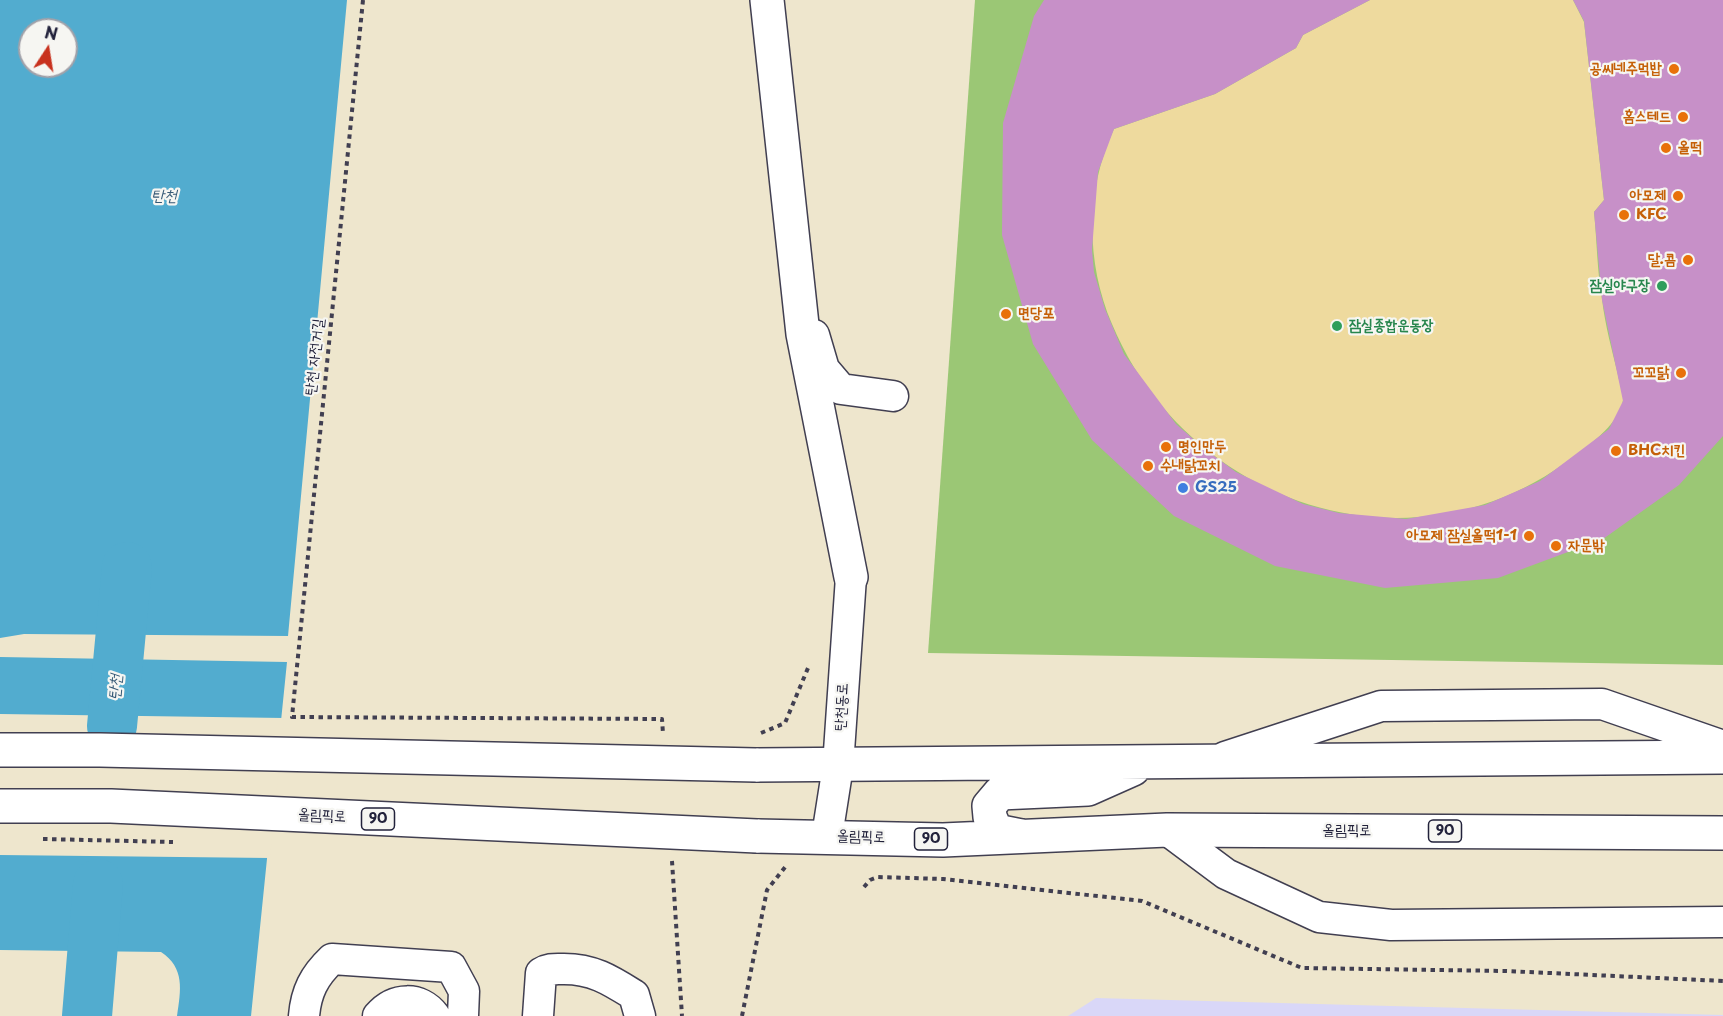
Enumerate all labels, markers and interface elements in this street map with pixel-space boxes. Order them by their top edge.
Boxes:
north arrow [18,18,78,78]
text: N [43,19,60,45]
place label: 공씨네주먹밥 [1590,60,1662,78]
marker: 공씨네주먹밥 [1667,62,1681,76]
place label: 홈스테드 [1623,108,1671,126]
marker: 홈스테드 [1676,110,1690,124]
place label: 올떡 [1678,139,1702,157]
marker: 올떡 [1659,141,1673,155]
water label: 탄천 [151,187,177,207]
place label: 아모제 [1630,187,1666,205]
marker: 아모제 [1671,189,1685,203]
place label: KFC [1636,206,1667,224]
marker: KFC [1617,208,1631,222]
place label: 달.콤 [1648,251,1676,269]
marker: 달.콤 [1681,253,1695,267]
place label: 잠실야구장 [1590,277,1650,295]
marker: 잠실야구장 [1655,279,1669,293]
place label: 면당포 [1018,305,1054,323]
marker: 면당포 [999,307,1013,321]
place label: 잠실종합운동장 [1349,317,1433,335]
street label: 탄천 자전거길 [302,318,328,396]
marker: 잠실종합운동장 [1330,319,1344,333]
place label: 꼬꼬닭 [1633,364,1669,382]
marker: 꼬꼬닭 [1674,366,1688,380]
place label: 명인만두 [1178,438,1226,456]
marker: 명인만두 [1159,440,1173,454]
place label: BHC치킨 [1628,442,1686,460]
marker: BHC치킨 [1609,444,1623,458]
place label: 수내닭꼬치 [1160,457,1220,475]
marker: 수내닭꼬치 [1141,459,1155,473]
place label: GS25 [1195,479,1237,497]
marker: GS25 [1176,481,1190,495]
place label: 아모제 잠실올떡1-1 [1406,527,1517,545]
marker: 아모제 잠실올떡1-1 [1522,529,1536,543]
place label: 자문밖 [1568,537,1604,555]
marker: 자문밖 [1549,539,1563,553]
water label: 탄천 [105,673,127,701]
street label: 탄천동로 [832,682,852,732]
street label: 올림픽로 [297,806,347,826]
road number: 90 [362,808,394,830]
road number: 90 [1428,820,1462,842]
street label: 올림픽로 [1323,822,1371,840]
street label: 올림픽로 [837,827,885,847]
road number: 90 [914,828,948,850]

